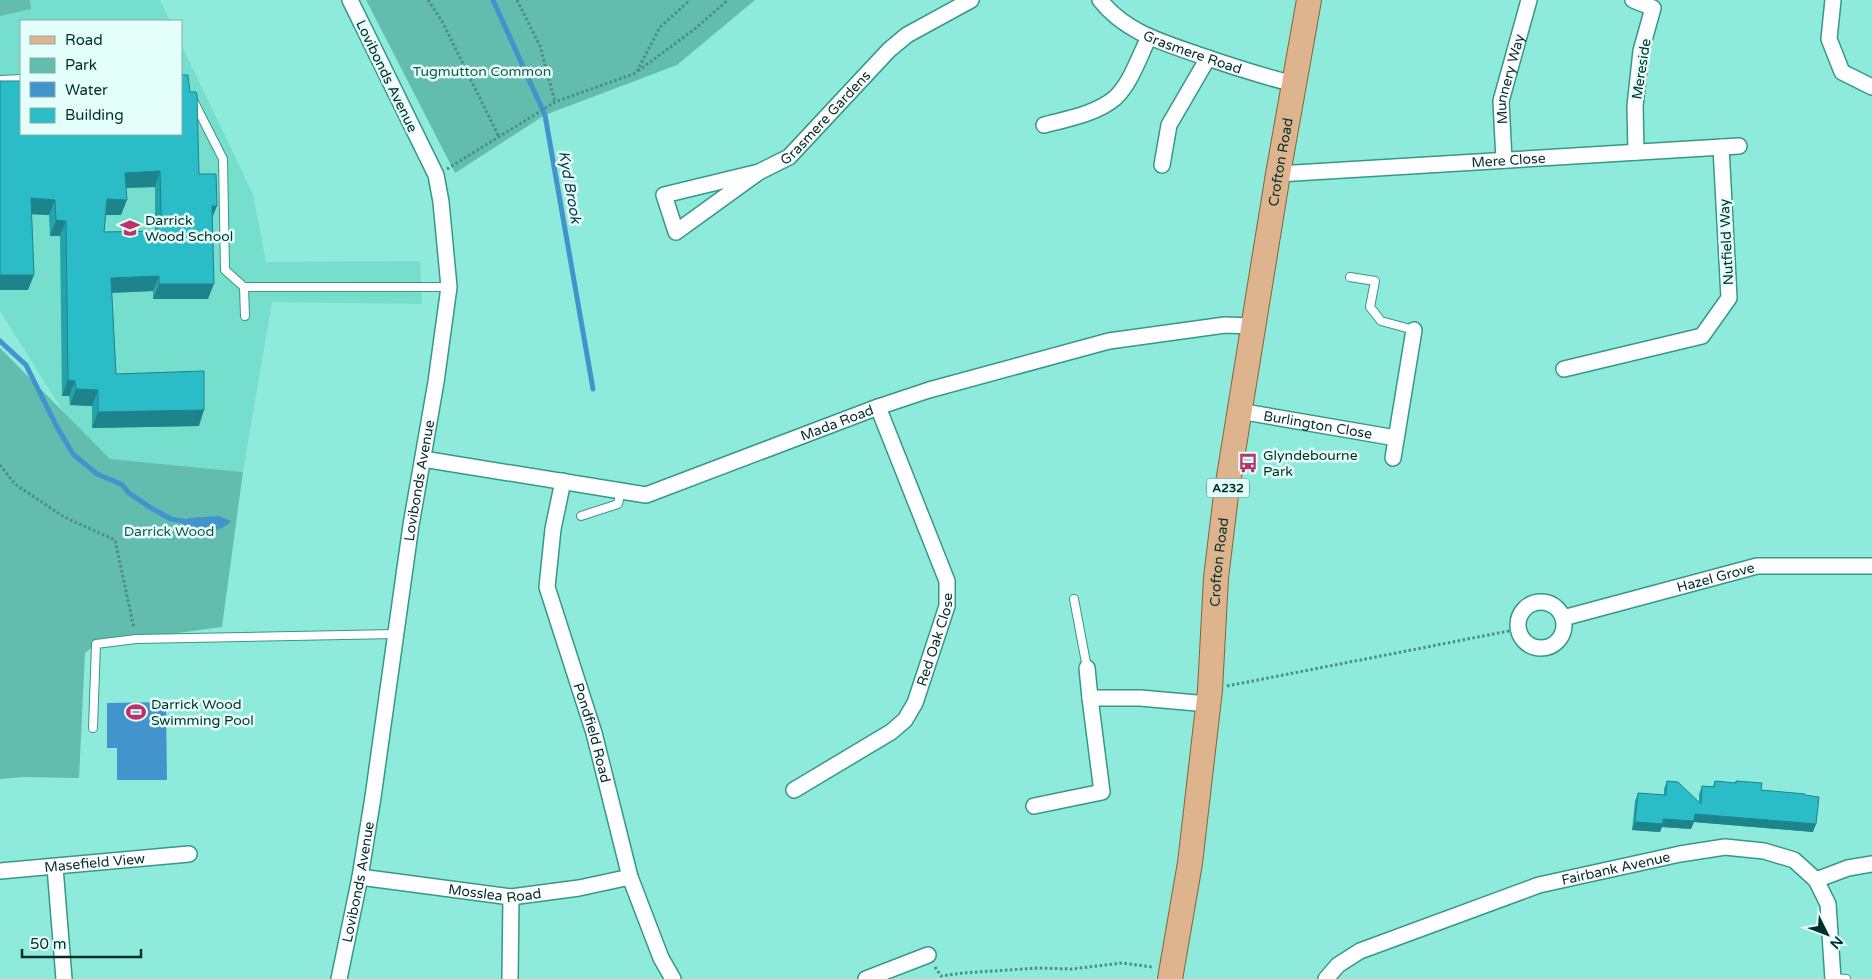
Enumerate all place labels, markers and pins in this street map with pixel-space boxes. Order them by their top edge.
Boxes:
place label: Darrick Wood School [145,212,233,245]
school or university icon: Darrick Wood School [119,217,141,239]
place label: Glyndebourne Park [1263,447,1358,480]
bus stop icon: Glyndebourne Park [1237,452,1259,474]
place label: Darrick Wood Swimming Pool [151,696,254,729]
sports icon: Darrick Wood Swimming Pool [125,701,147,723]

